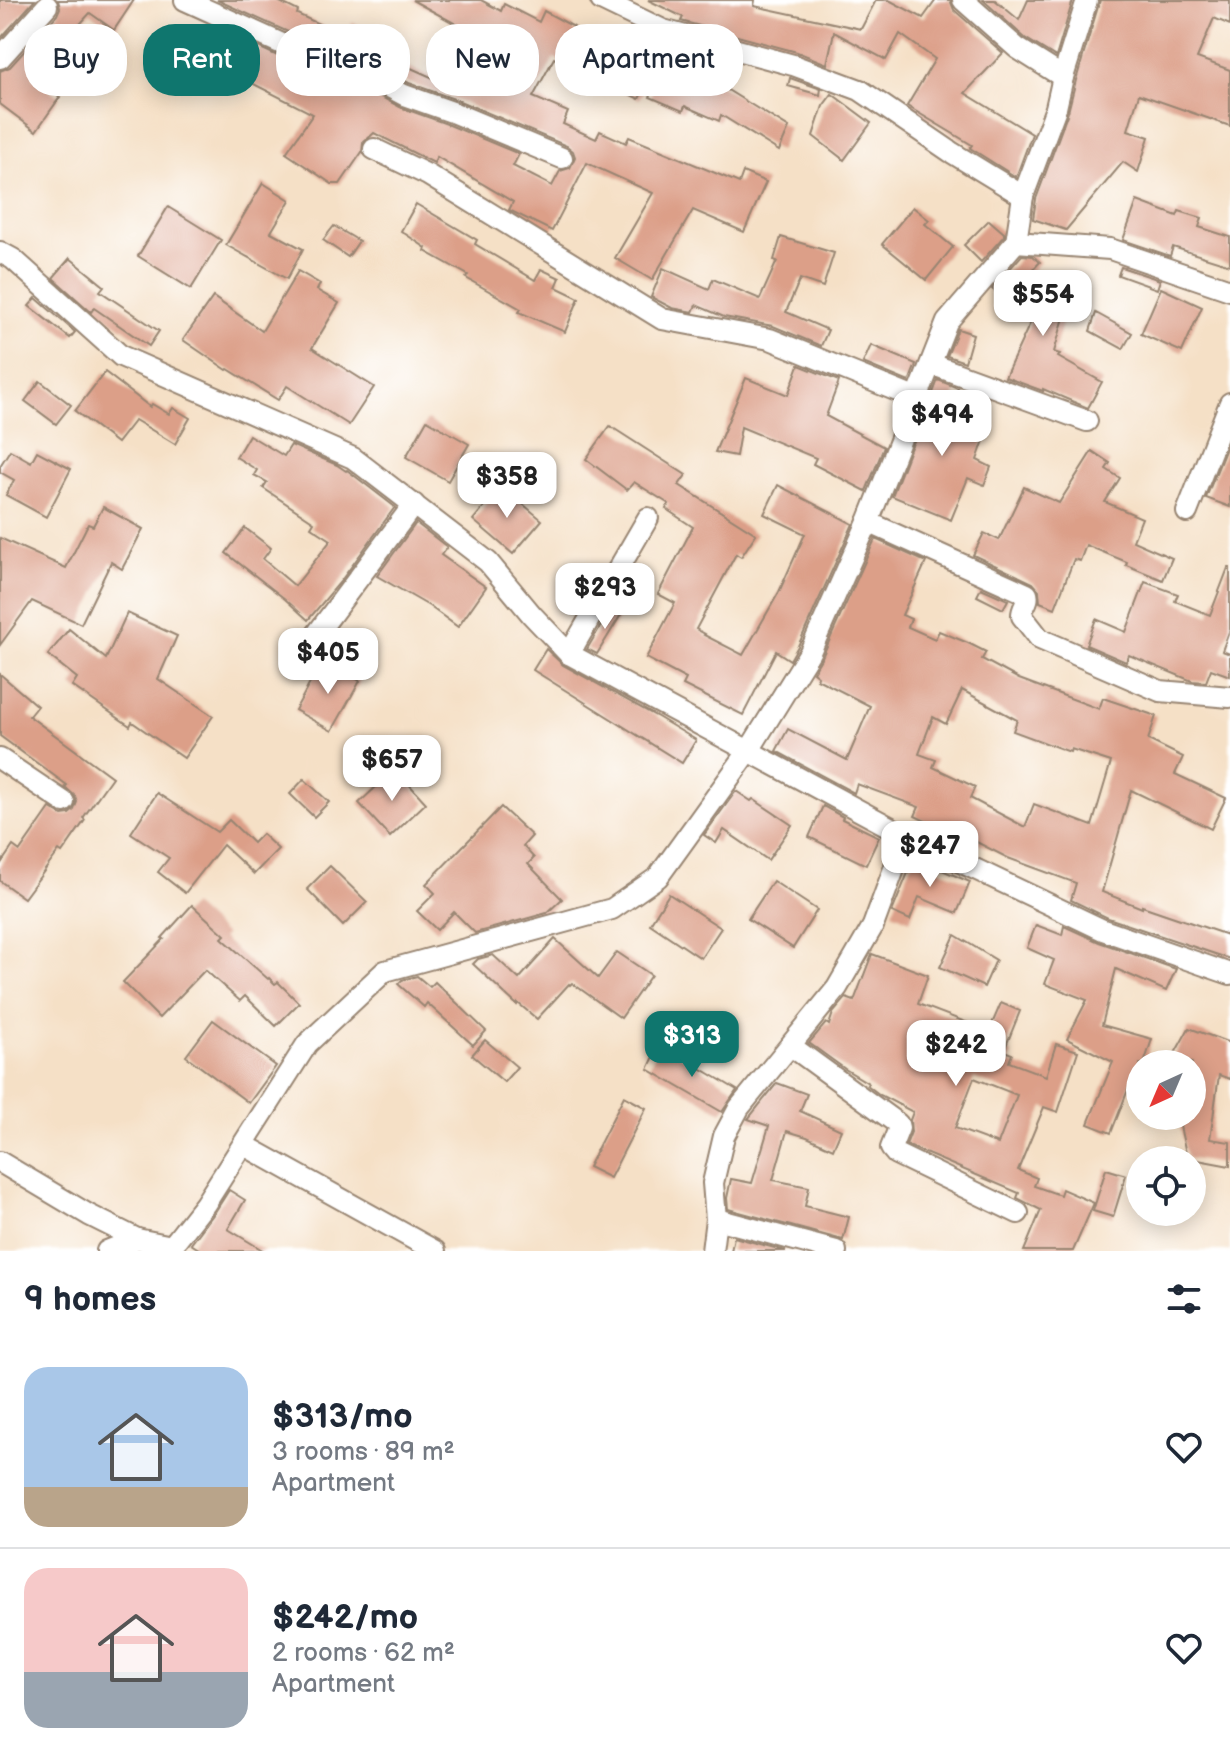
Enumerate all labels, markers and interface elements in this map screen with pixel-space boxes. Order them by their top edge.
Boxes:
chip: Buy [24,24,127,96]
chip: Rent [143,24,260,96]
chip: Filters [276,24,410,96]
chip: New [426,24,539,96]
chip: Apartment [555,24,743,96]
pin: $554 [996,270,1090,338]
text: $554 [1012,280,1074,311]
pin: $494 [895,390,989,458]
text: $494 [911,400,974,431]
pin: $358 [460,452,554,520]
text: $358 [476,462,538,493]
pin: $293 [558,563,652,631]
text: $293 [573,573,637,604]
pin: $405 [281,628,375,696]
text: $405 [296,638,360,669]
pin: $657 [345,735,439,803]
text: $657 [361,745,423,776]
pin: $247 [883,821,977,889]
text: $247 [899,831,961,862]
pin: $313 [645,1011,739,1079]
pin: $242 [909,1020,1003,1088]
text: $313 [663,1021,721,1052]
text: $242 [925,1030,987,1061]
north arrow [1126,1050,1206,1130]
map controls [1126,1050,1206,1226]
button: locate [1126,1146,1206,1226]
icon: filters [1162,1277,1206,1321]
text: 9 homes [24,1279,156,1320]
text: $313/mo [272,1396,413,1437]
icon: home [88,1399,184,1495]
icon: heart [1162,1425,1206,1469]
text: 3 rooms · 89 m² [272,1437,455,1468]
text: Apartment [272,1468,395,1499]
text: $242/mo [272,1597,418,1638]
icon: home [88,1600,184,1696]
icon: heart [1162,1626,1206,1670]
text: 2 rooms · 62 m² [272,1638,455,1669]
text: Apartment [272,1669,395,1700]

